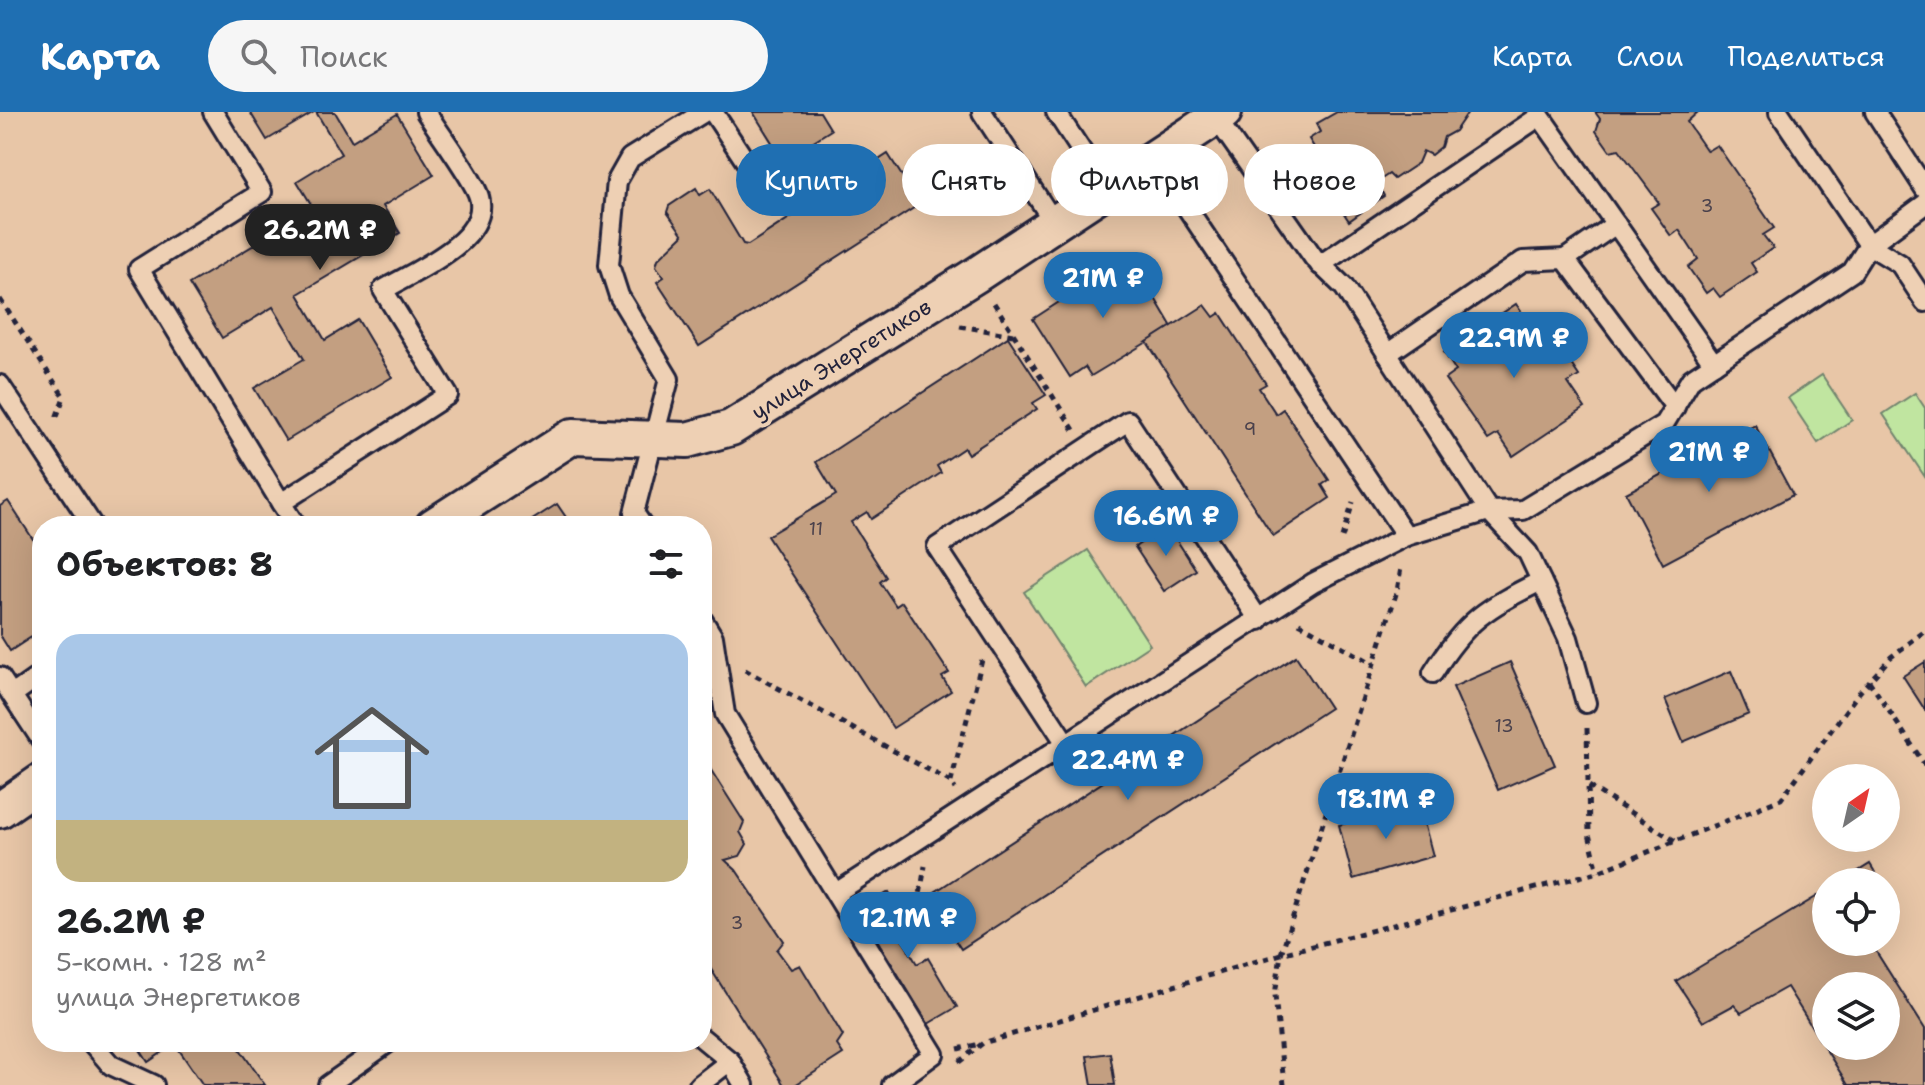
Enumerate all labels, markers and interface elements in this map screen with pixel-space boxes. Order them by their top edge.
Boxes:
search box [208,20,768,92]
text: Карта [40,31,160,82]
icon: search [236,34,280,78]
text: Поиск [300,36,388,77]
text: Карта [1492,37,1572,75]
text: Слои [1616,37,1683,75]
text: Поделиться [1727,37,1885,75]
chip: Купить [736,144,886,216]
chip: Снять [902,144,1035,216]
chip: Фильтры [1051,144,1228,216]
chip: Новое [1244,144,1385,216]
house number: 3 [1701,194,1713,218]
pin: 26.2M ₽ [246,204,394,272]
text: 26.2M ₽ [263,212,377,247]
pin: 21M ₽ [1047,252,1159,320]
text: 21M ₽ [1062,260,1144,295]
street label: улица Энергетиков [746,292,937,427]
pin: 22.9M ₽ [1440,312,1588,380]
text: 22.9M ₽ [1458,320,1570,355]
house number: 9 [1244,417,1256,441]
pin: 21M ₽ [1653,426,1765,494]
text: 21M ₽ [1668,434,1750,469]
pin: 16.6M ₽ [1092,490,1240,558]
text: 16.6M ₽ [1112,498,1220,533]
house number: 11 [809,517,823,541]
text: Объектов: 8 [56,541,273,587]
icon: filters [644,542,688,586]
icon: home [300,686,444,830]
house number: 13 [1494,714,1514,738]
pin: 22.4M ₽ [1054,734,1202,802]
text: 22.4M ₽ [1071,742,1185,777]
north arrow [1812,764,1900,852]
map controls [1812,764,1900,1060]
pin: 18.1M ₽ [1312,773,1460,841]
text: 18.1M ₽ [1336,781,1436,816]
button: locate [1812,868,1900,956]
pin: 12.1M ₽ [834,892,982,960]
text: 26.2M ₽ [56,898,206,944]
text: 12.1M ₽ [858,900,958,935]
house number: 3 [731,911,743,935]
text: 5-комн. · 128 m² [56,944,267,979]
button: layers [1812,972,1900,1060]
text: улица Энергетиков [56,979,301,1014]

